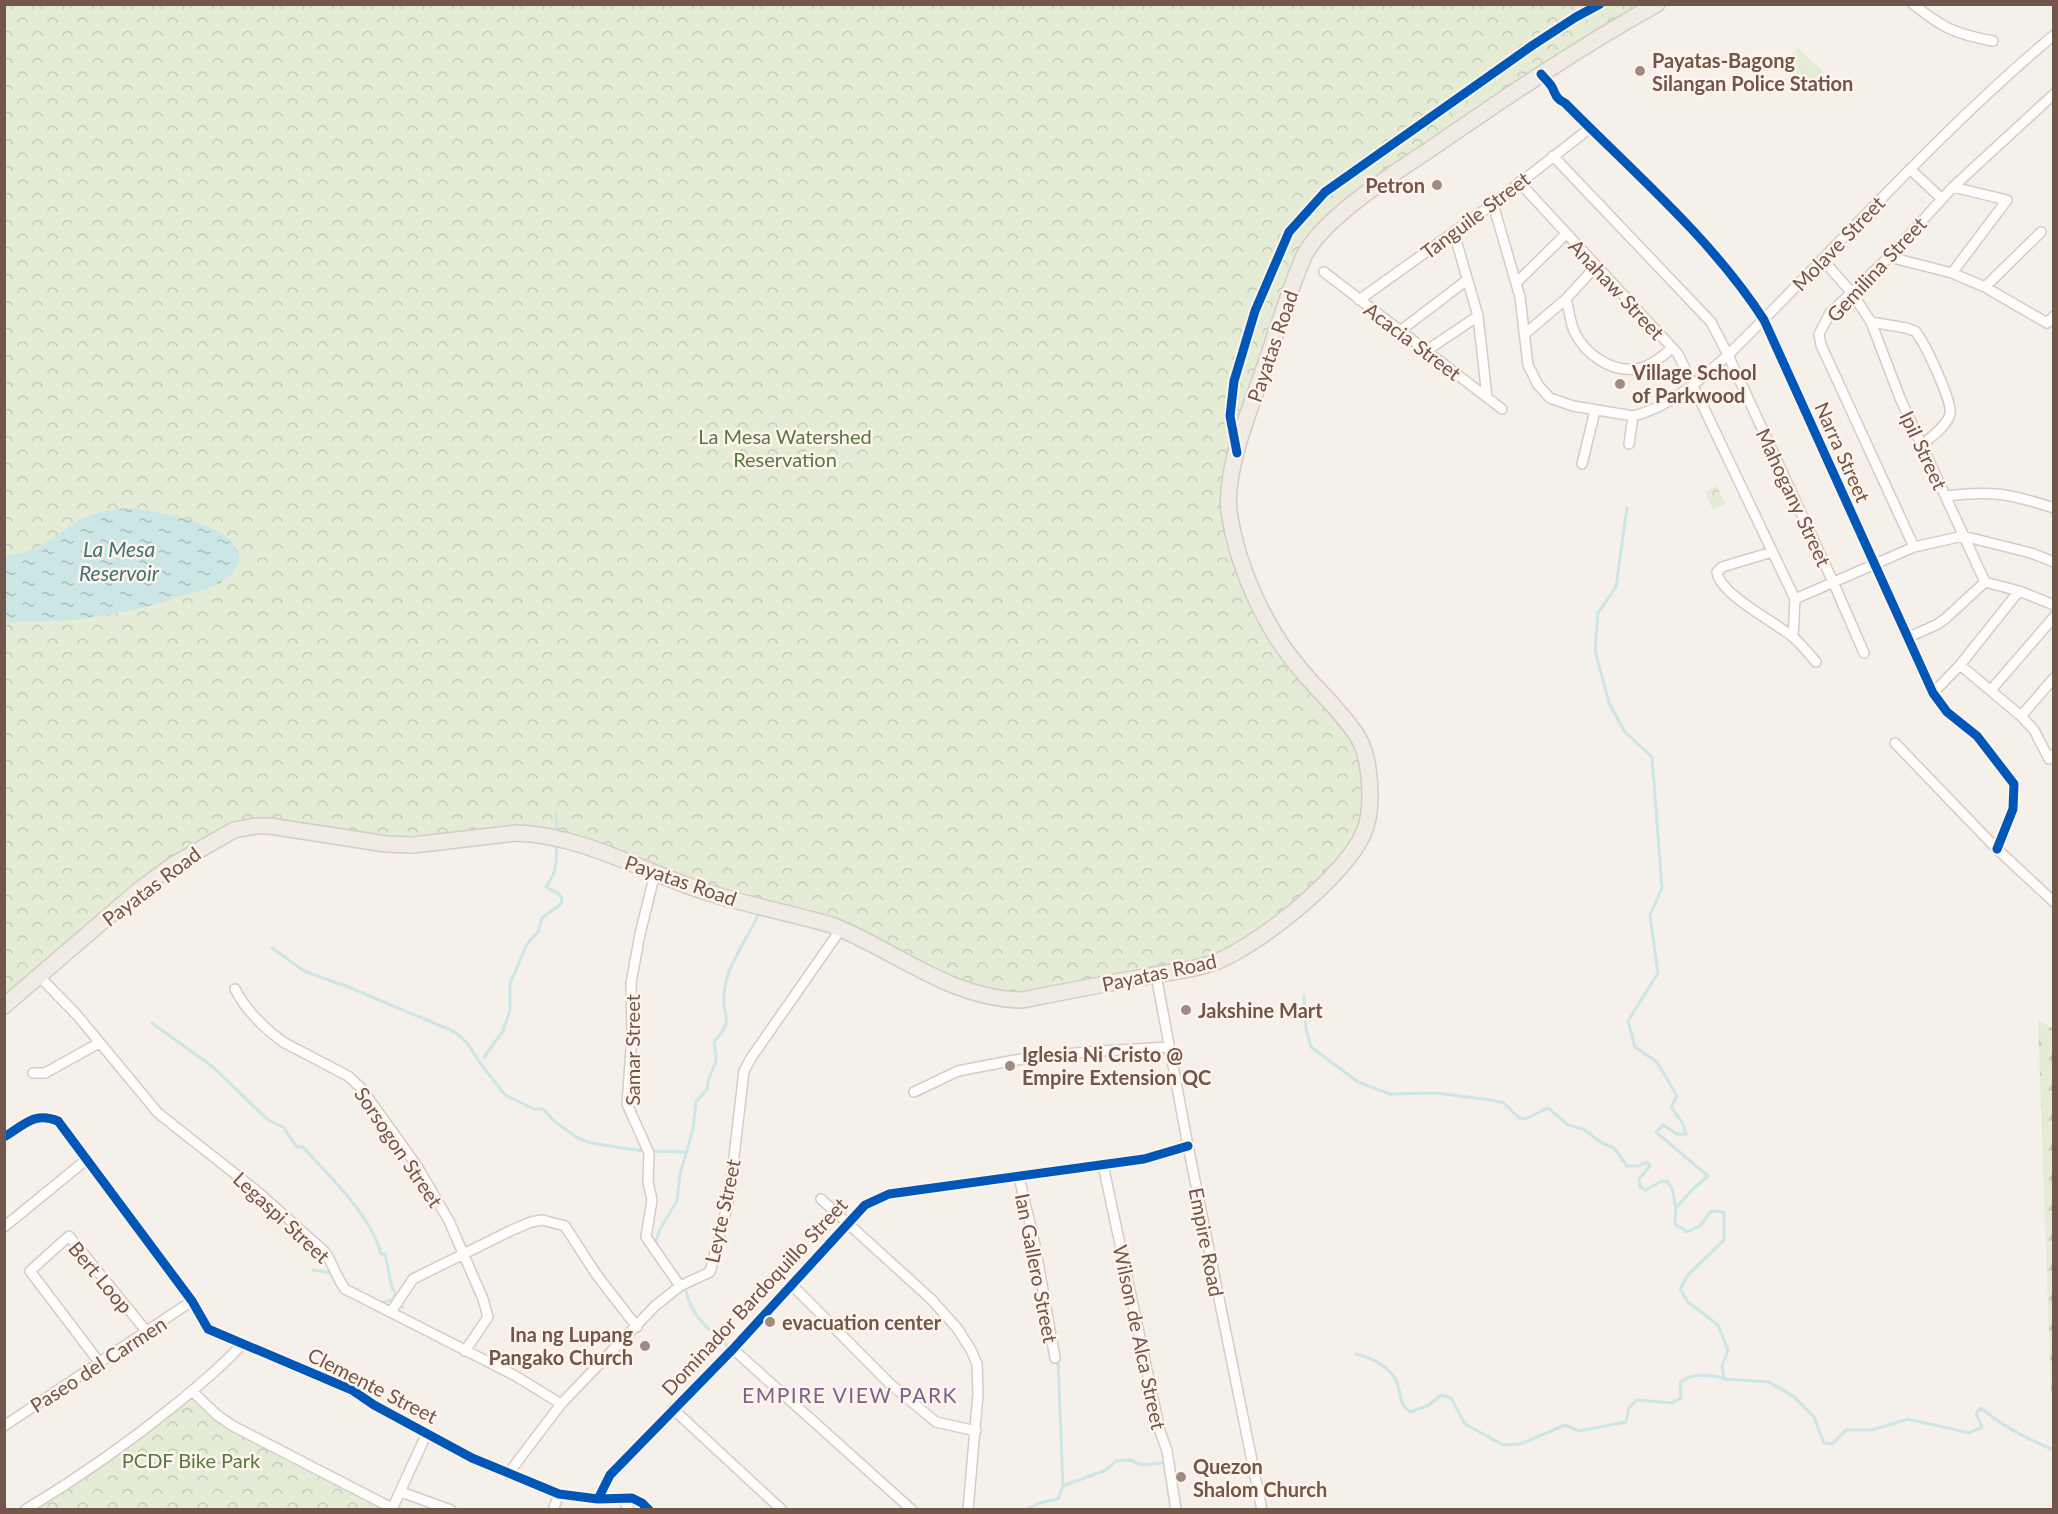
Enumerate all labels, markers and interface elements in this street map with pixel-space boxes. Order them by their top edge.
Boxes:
place label: Payatas-Bagong Silangan Police Station [1652,48,1853,95]
marker: Payatas-Bagong Silangan Police Station [1633,64,1647,78]
street label: Tanguile Street [1416,166,1534,264]
place label: Petron [1365,173,1425,197]
marker: Petron [1430,178,1444,192]
street label: Molave Street [1787,191,1889,295]
street label: Gemilina Street [1821,212,1931,326]
street label: Anahaw Street [1564,234,1670,344]
street label: Payatas Road [1242,287,1302,405]
street label: Acacia Street [1360,297,1466,385]
place label: Village School of Parkwood [1631,360,1757,407]
marker: Village School of Parkwood [1613,377,1627,391]
street label: Narra Street [1810,398,1876,506]
street label: Ipil Street [1895,407,1953,493]
park label: La Mesa Watershed Reservation [698,424,872,471]
street label: Mahogany Street [1752,424,1836,570]
water label: La Mesa Reservoir [79,536,160,585]
street label: Payatas Road [97,841,205,931]
street label: Payatas Road [622,850,740,910]
street label: Payatas Road [1099,948,1219,996]
street label: Samar Street [620,994,644,1106]
place label: Jakshine Mart [1198,998,1323,1022]
marker: Jakshine Mart [1179,1003,1193,1017]
place label: Iglesia Ni Cristo @ Empire Extension QC [1022,1042,1211,1089]
marker: Iglesia Ni Cristo @ Empire Extension QC [1003,1059,1017,1073]
street label: Sorsogon Street [350,1082,448,1212]
street label: Leyte Street [699,1157,745,1265]
street label: Legaspi Street [229,1166,335,1268]
street label: Empire Road [1185,1185,1229,1299]
street label: Ian Gallero Street [1011,1191,1063,1345]
street label: Dominador Bardoquillo Street [656,1192,852,1400]
street label: Bert Loop [64,1236,138,1318]
street label: Wilson de Alca Street [1109,1242,1171,1432]
place label: evacuation center [782,1310,942,1334]
street label: Paseo del Carmen [25,1311,171,1417]
marker: evacuation center [763,1315,777,1329]
place label: Ina ng Lupang Pangako Church [488,1322,633,1369]
marker: Ina ng Lupang Pangako Church [638,1339,652,1353]
street label: Clemente Street [304,1342,442,1428]
district label: EMPIRE VIEW PARK [742,1382,958,1407]
park label: PCDF Bike Park [122,1448,261,1472]
place label: Quezon Shalom Church [1193,1454,1327,1501]
marker: Quezon Shalom Church [1174,1470,1188,1484]

